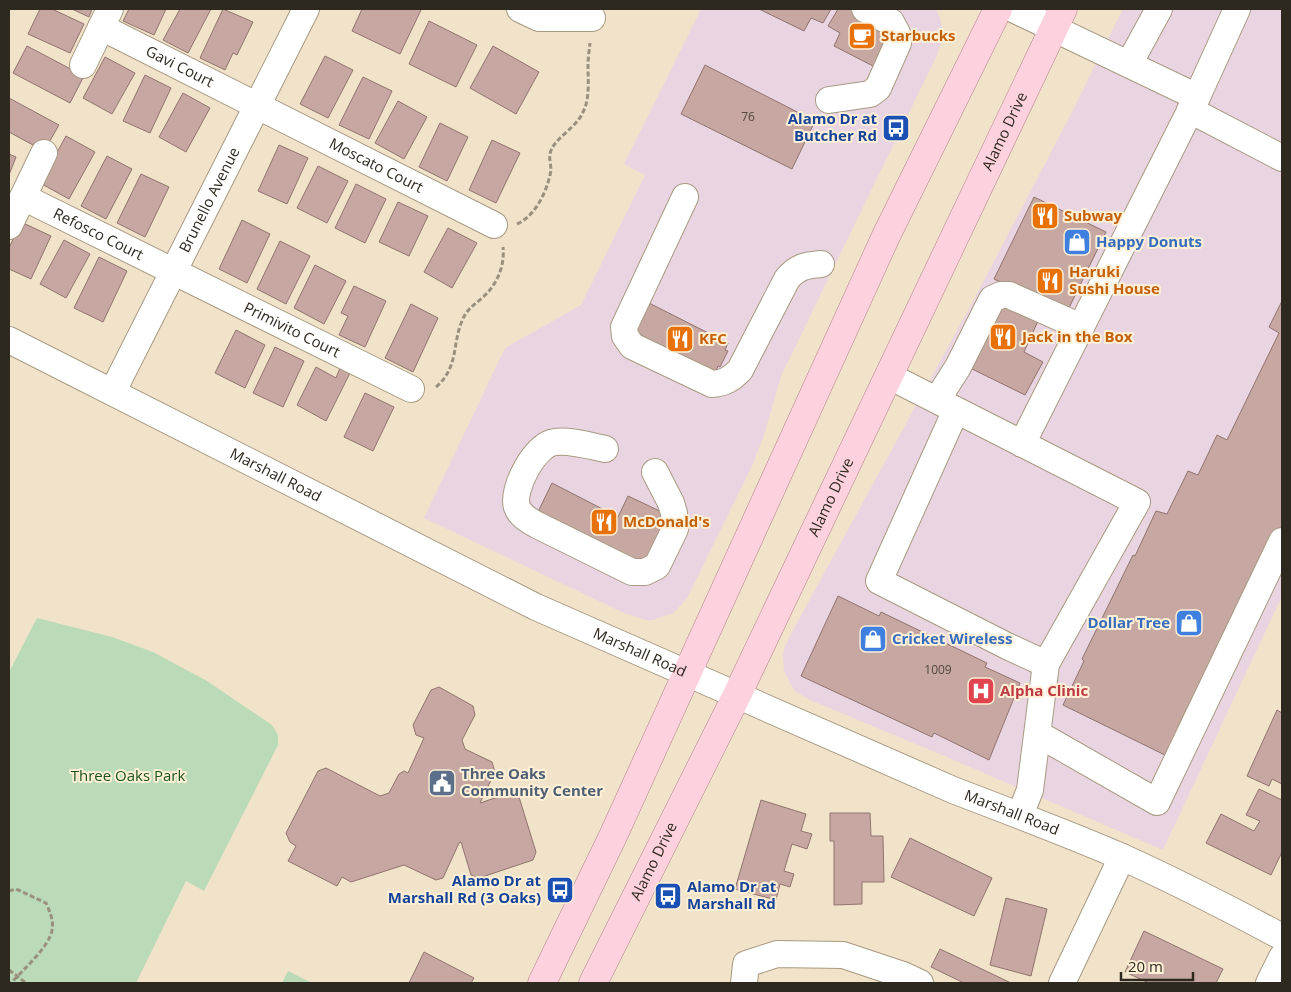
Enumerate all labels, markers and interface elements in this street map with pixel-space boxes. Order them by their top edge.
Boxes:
cafe icon: Starbucks [847,21,877,51]
place label: Starbucks [881,25,955,45]
street label: Gavi Court [143,40,217,91]
street label: Alamo Drive [977,88,1031,174]
house number: 76 [741,108,755,125]
place label: Alamo Dr at Butcher Rd [788,108,877,145]
bus stop icon: Alamo Dr at Butcher Rd [881,113,911,143]
street label: Moscato Court [326,133,427,197]
street label: Brunello Avenue [174,143,244,256]
restaurant icon: Subway [1030,201,1060,231]
street label: Refosco Court [50,203,147,264]
place label: Subway [1064,205,1123,225]
shop icon: Happy Donuts [1062,227,1092,257]
place label: Happy Donuts [1096,231,1202,251]
place label: Haruki Sushi House [1069,261,1160,298]
restaurant icon: Haruki Sushi House [1035,266,1065,296]
street label: Primivito Court [241,297,344,362]
restaurant icon: Jack in the Box [988,322,1018,352]
restaurant icon: KFC [665,324,695,354]
place label: Jack in the Box [1020,326,1133,346]
place label: KFC [699,328,727,348]
street label: Marshall Road [227,443,325,506]
street label: Alamo Drive [803,454,857,540]
restaurant icon: McDonald's [589,507,619,537]
place label: McDonald's [623,511,710,531]
shop icon: Dollar Tree [1174,608,1204,638]
place label: Dollar Tree [1087,612,1170,632]
street label: Marshall Road [590,622,690,681]
shop icon: Cricket Wireless [858,624,888,654]
place label: Cricket Wireless [892,628,1012,648]
house number: 1009 [924,661,952,678]
hospital icon: Alpha Clinic [966,676,996,706]
place label: Alpha Clinic [1000,680,1088,700]
place label: Three Oaks Community Center [461,763,603,800]
park label: Three Oaks Park [71,765,185,785]
public building icon: Three Oaks Community Center [427,768,457,798]
street label: Marshall Road [962,784,1062,839]
street label: Alamo Drive [625,818,681,904]
place label: Alamo Dr at Marshall Rd (3 Oaks) [388,870,541,907]
bus stop icon: Alamo Dr at Marshall Rd (3 Oaks) [545,875,575,905]
place label: Alamo Dr at Marshall Rd [687,876,777,913]
bus stop icon: Alamo Dr at Marshall Rd [653,881,683,911]
scale bar [1121,950,1194,982]
text: 20 m [1128,956,1163,976]

